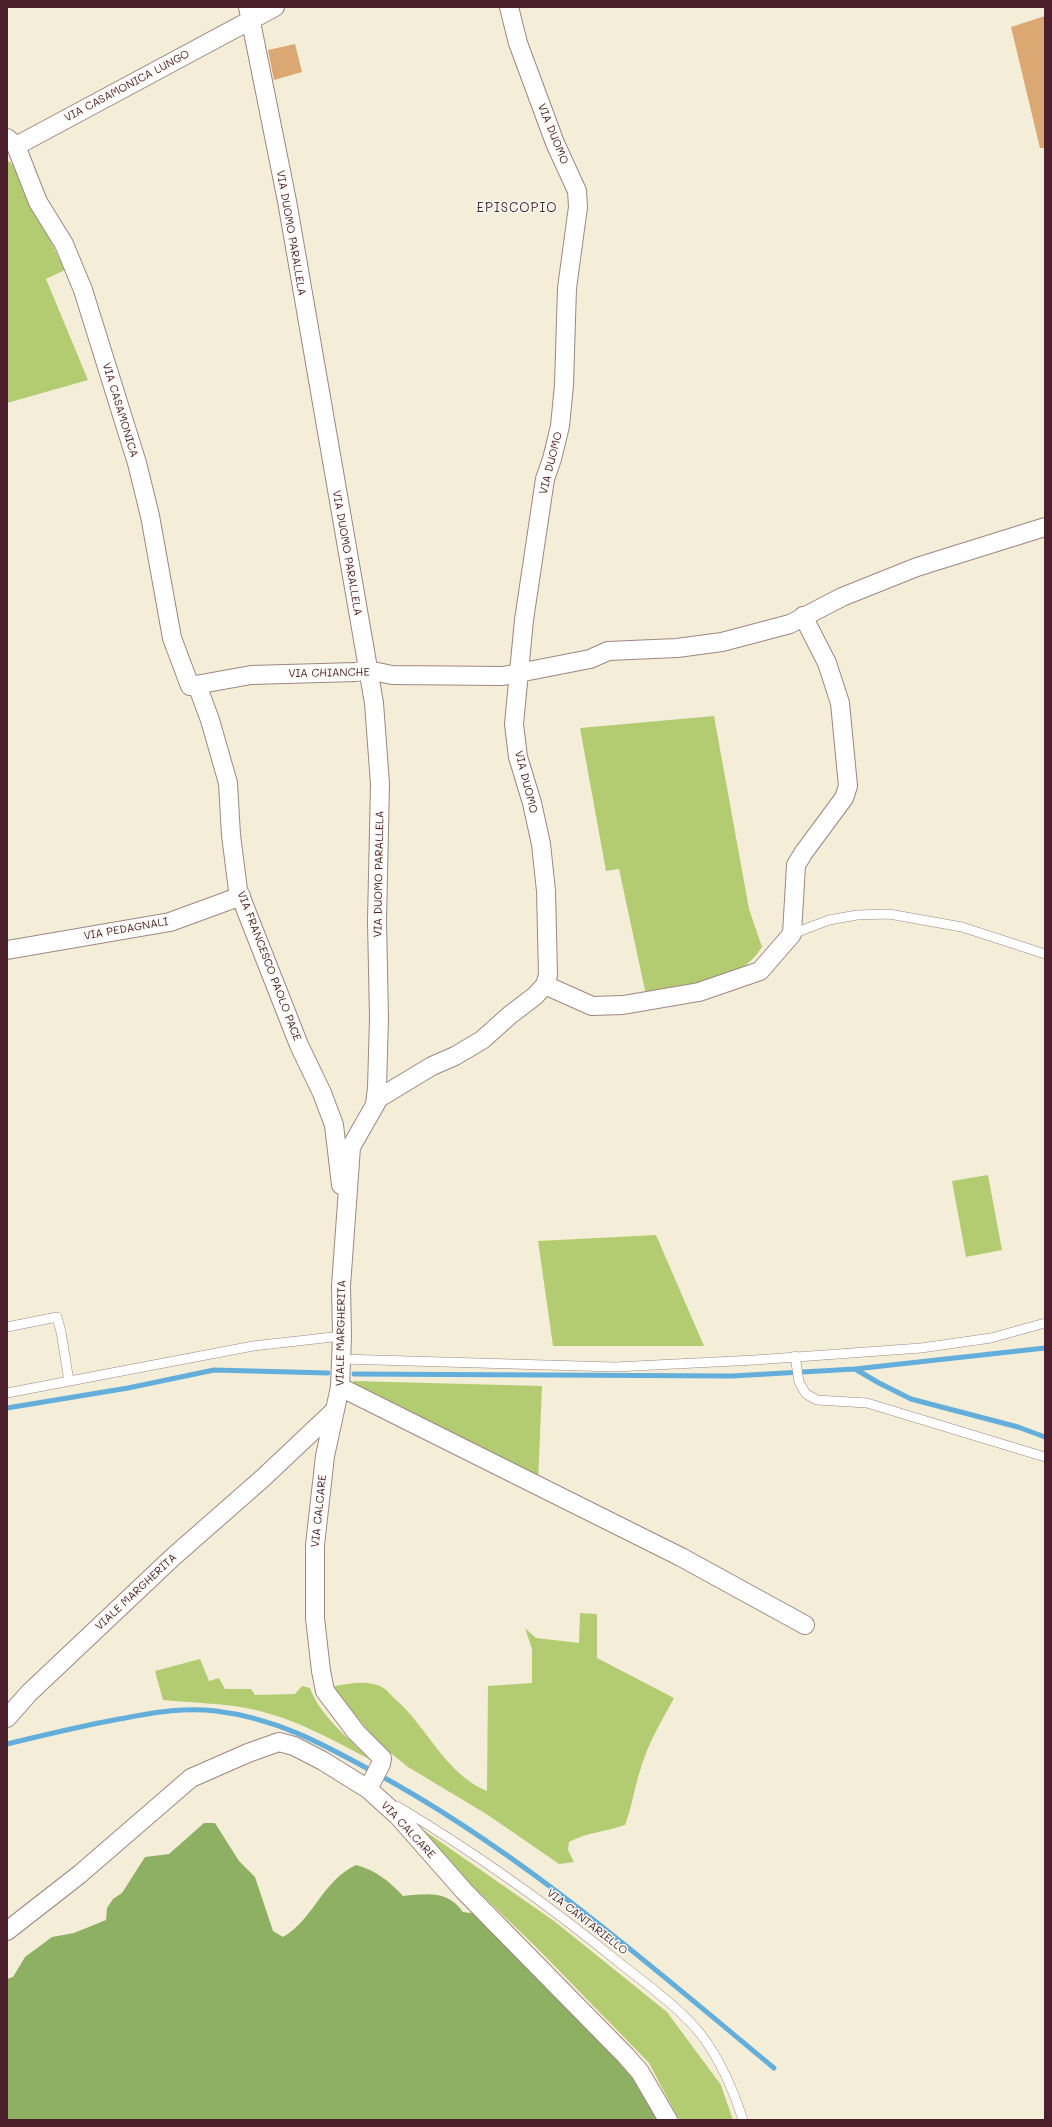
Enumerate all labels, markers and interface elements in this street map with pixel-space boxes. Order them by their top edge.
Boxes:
street label: VIA CASAMONICA LUNGO [62,47,192,125]
street label: VIA DUOMO [535,102,571,166]
street label: VIA DUOMO PARALLELA [273,169,309,297]
district label: EPISCOPIO [477,200,557,216]
street label: VIA CASAMONICA [99,361,141,459]
street label: VIA DUOMO [537,430,565,496]
street label: VIA DUOMO PARALLELA [329,489,365,617]
street label: VIA CHIANCHE [288,666,370,680]
street label: VIA DUOMO [512,749,540,815]
street label: VIA DUOMO PARALLELA [371,810,387,938]
street label: VIA FRANCESCO PAOLO PACE [234,889,304,1043]
street label: VIA PEDAGNALI [83,915,169,943]
street label: VIALE MARGHERITA [333,1280,349,1386]
street label: VIA CALCARE [309,1474,329,1548]
street label: VIALE MARGHERITA [93,1551,179,1633]
street label: VIA CALCARE [378,1799,438,1861]
street label: VIA CANTARIELLO [544,1886,630,1958]

